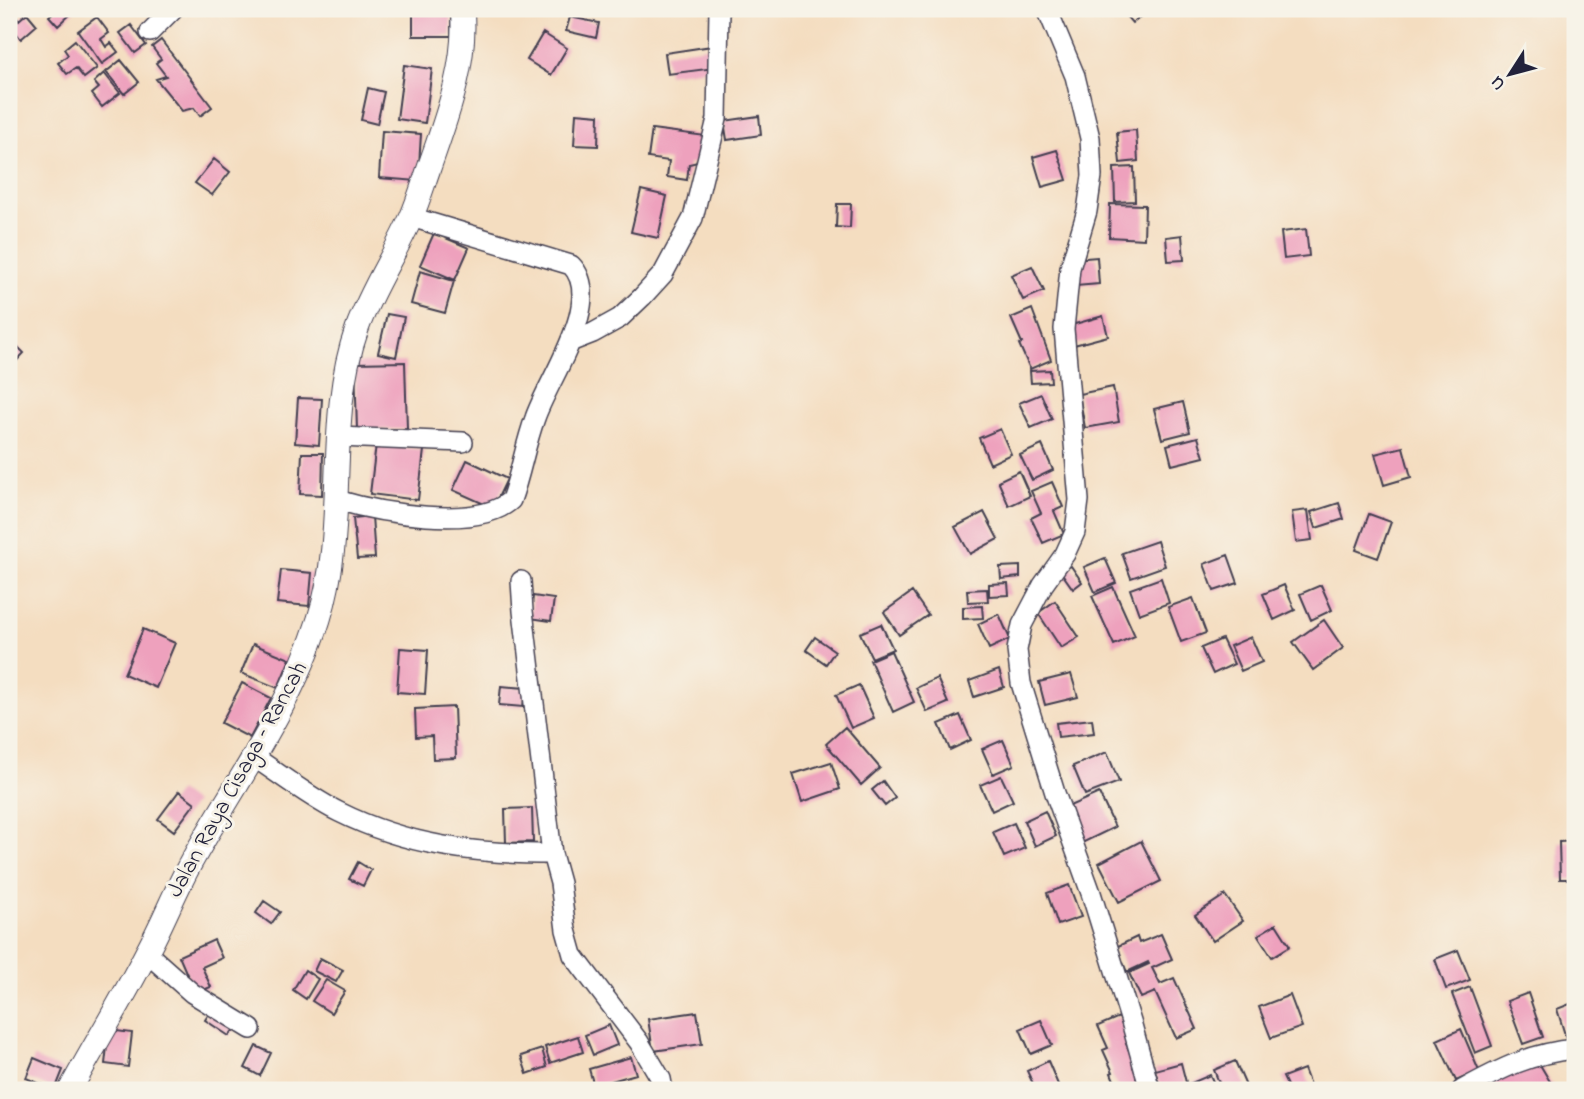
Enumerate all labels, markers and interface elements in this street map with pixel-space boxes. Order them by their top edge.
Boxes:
north arrow [1476,38,1546,108]
text: U [1484,70,1513,95]
street label: Jalan Raya Cisaga – Rancah [159,656,318,905]

